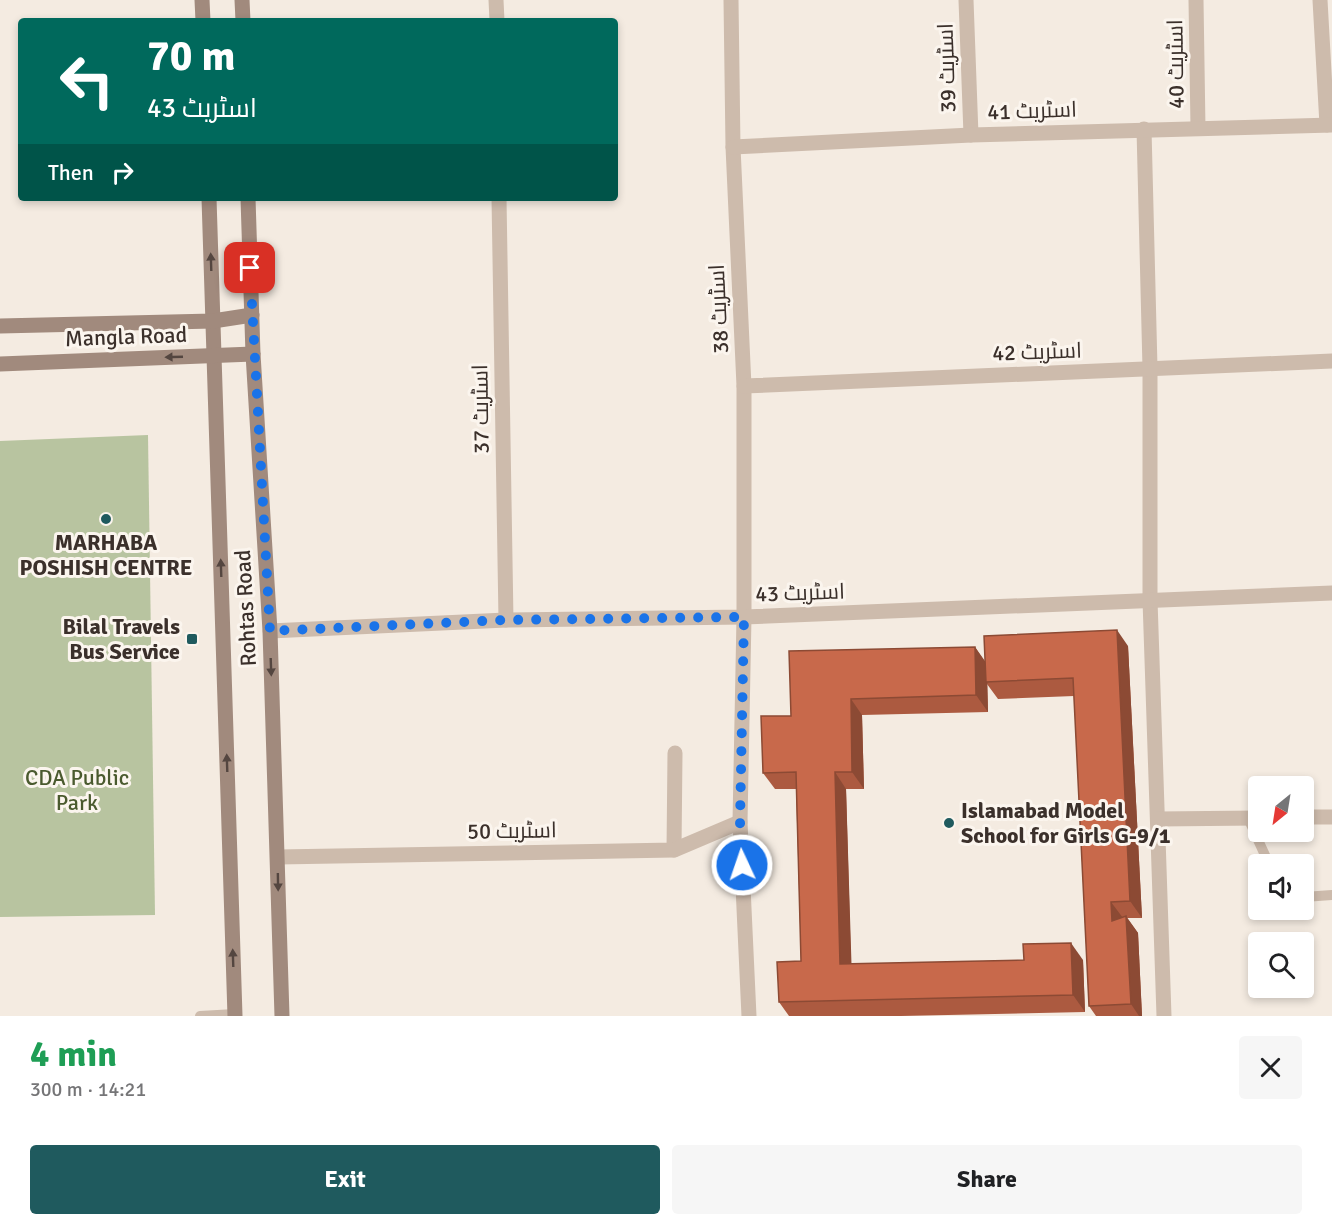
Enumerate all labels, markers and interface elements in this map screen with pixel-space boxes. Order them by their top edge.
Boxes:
street label: اسٹریٹ 40 [1161,19,1190,109]
street label: اسٹریٹ 39 [931,23,962,113]
text: 70 m [147,31,236,82]
icon: left [48,42,126,120]
text: اسٹریٹ 43 [147,92,257,125]
street label: اسٹریٹ 41 [987,95,1077,126]
icon: right [106,156,139,189]
text: Then [48,159,94,186]
pin [224,242,275,293]
icon: arrive [233,251,266,284]
one-way arrow [206,253,216,272]
street label: اسٹریٹ 38 [703,264,734,354]
street label: Mangla Road [65,321,188,352]
street label: اسٹریٹ 42 [992,336,1082,367]
one-way arrow [165,352,184,362]
street label: اسٹریٹ 37 [466,364,495,454]
marker: MARHABA POSHISH CENTRE [99,512,113,526]
place label: MARHABA POSHISH CENTRE [20,529,192,581]
street label: Rohtas Road [229,549,262,667]
one-way arrow [216,558,226,577]
street label: اسٹریٹ 43 [755,577,845,608]
place label: Bilal Travels Bus Service [62,613,180,665]
marker: Bilal Travels Bus Service [185,632,199,646]
one-way arrow [266,657,276,676]
one-way arrow [223,753,232,772]
park label: CDA Public Park [25,764,129,816]
north arrow [1248,776,1314,842]
map controls [1248,776,1314,998]
place label: Islamabad Model School for Girls G-9/1 [961,797,1171,849]
street label: اسٹریٹ 50 [467,816,557,845]
marker: Islamabad Model School for Girls G-9/1 [942,816,956,830]
position arrow [710,833,774,897]
button: sound [1248,854,1314,920]
one-way arrow [274,873,283,892]
button: search [1248,932,1314,998]
one-way arrow [229,948,238,967]
text: 4 min [30,1032,117,1077]
button: close [1239,1036,1302,1099]
text: 300 m · 14:21 [30,1077,146,1102]
button: Exit [30,1145,660,1214]
button: Share [672,1145,1302,1214]

